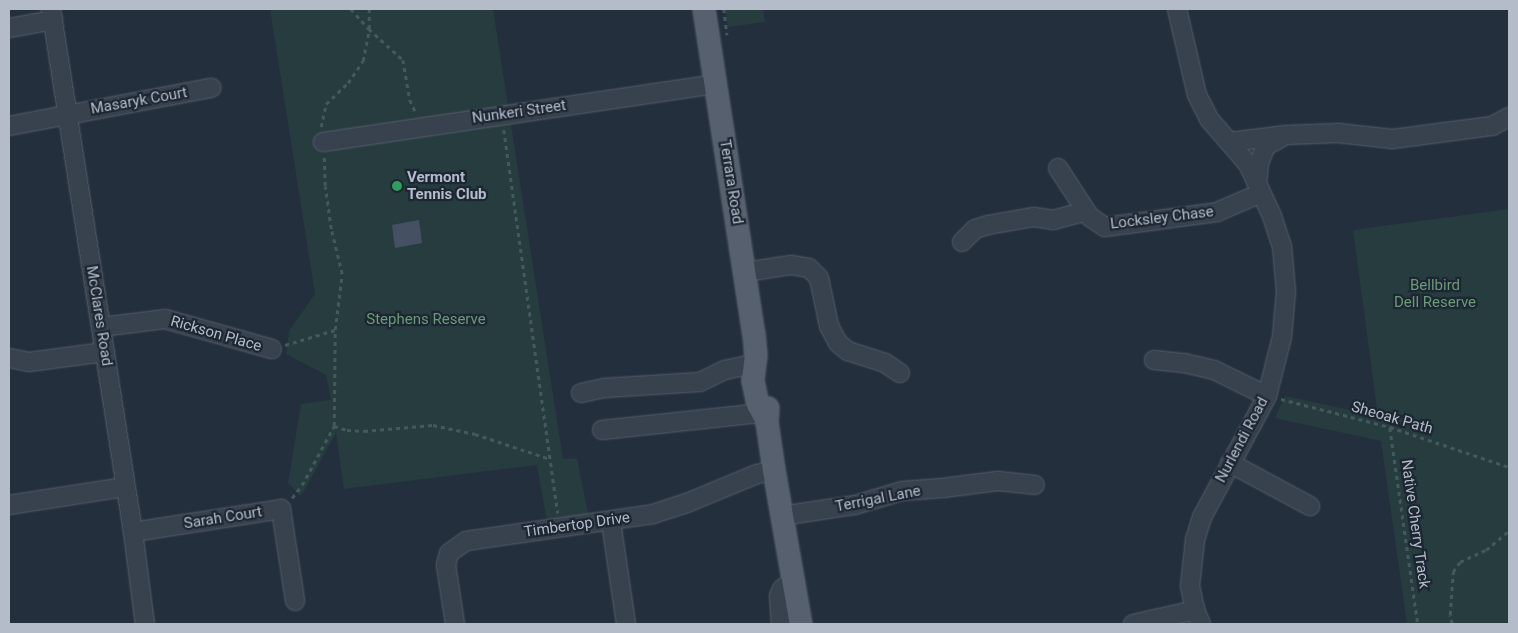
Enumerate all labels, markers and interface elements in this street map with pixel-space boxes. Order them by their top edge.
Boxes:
street label: Masaryk Court [89,84,189,118]
street label: Nunkeri Street [471,96,567,128]
street label: Terrara Road [715,138,747,226]
place label: Vermont Tennis Club [407,168,487,203]
marker: Vermont Tennis Club [391,180,403,192]
street label: Locksley Chase [1109,203,1215,233]
street label: McClares Road [82,265,116,367]
park label: Bellbird Dell Reserve [1394,276,1476,311]
park label: Stephens Reserve [366,311,486,329]
street label: Rickson Place [168,312,264,356]
street label: Nurlendi Road [1212,394,1272,486]
street label: Sheoak Path [1349,398,1435,438]
street label: Native Cherry Track [1397,458,1433,590]
street label: Terrigal Lane [834,482,922,516]
street label: Sarah Court [183,503,263,533]
street label: Timbertop Drive [523,509,631,541]

